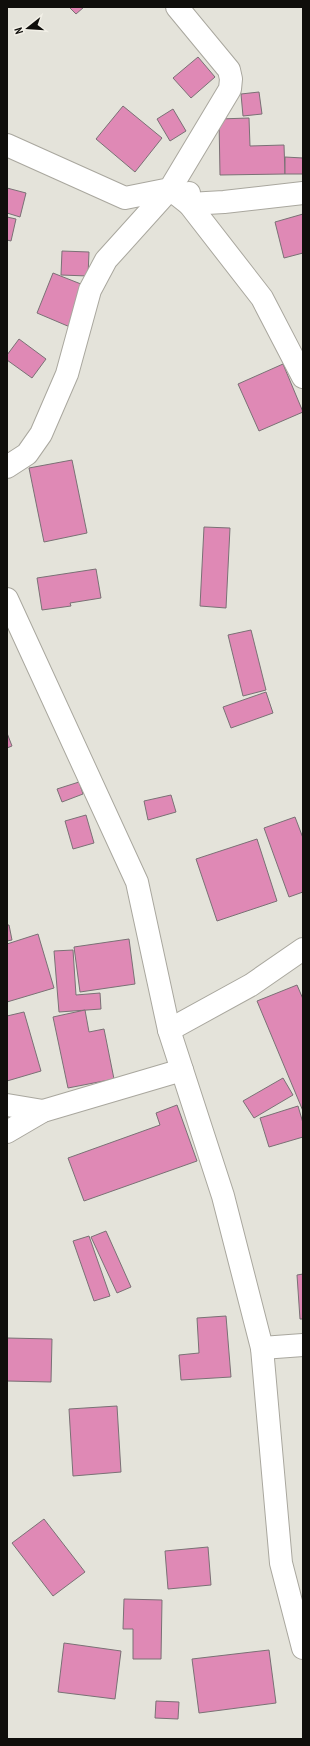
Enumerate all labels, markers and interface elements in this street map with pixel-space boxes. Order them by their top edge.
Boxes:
north arrow [8,8,48,48]
text: N [11,26,26,36]

